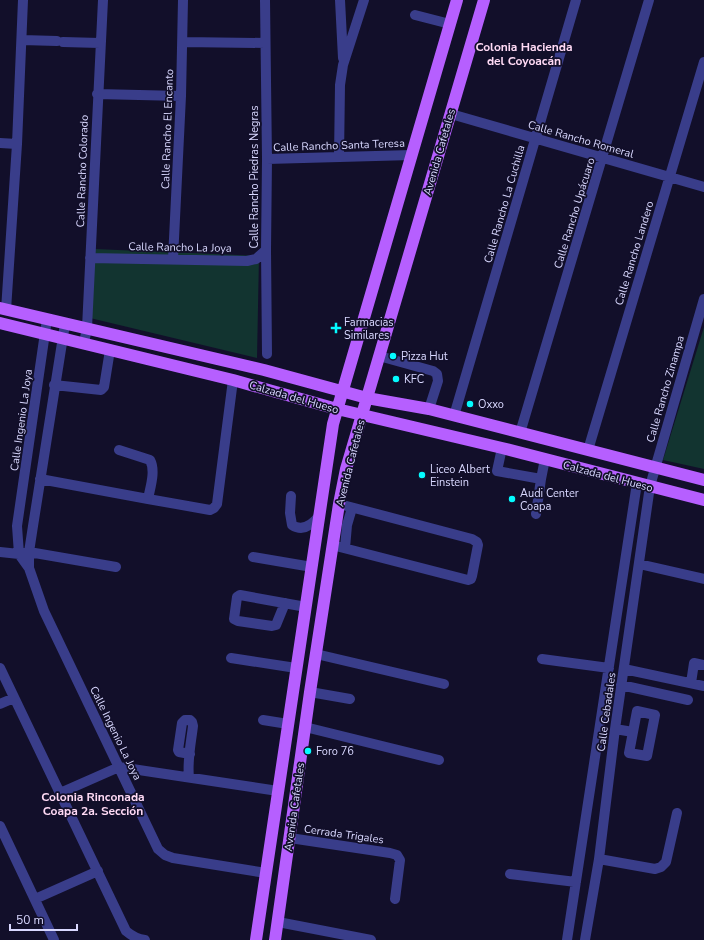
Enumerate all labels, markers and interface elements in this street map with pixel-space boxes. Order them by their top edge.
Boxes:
district label: Colonia Hacienda del Coyoacán [475,39,573,69]
street label: Calle Rancho El Encanto [158,69,177,189]
street label: Calle Rancho Piedras Negras [247,106,262,248]
street label: Avenida Cafetales [420,107,459,197]
street label: Calle Rancho Colorado [73,114,92,228]
street label: Calle Rancho Romeral [526,117,636,162]
street label: Calle Rancho Santa Teresa [273,136,405,155]
street label: Calle Rancho La Cuchilla [480,143,529,265]
street label: Calle Rancho Upácuaro [550,156,598,270]
street label: Calle Rancho Landero [611,199,657,307]
street label: Calle Rancho La Joya [128,239,232,256]
place label: Farmacias Similares [344,315,394,343]
marker: Farmacias Similares [331,323,341,333]
street label: Calle Rancho Zinampa [643,334,688,444]
place label: Pizza Hut [401,349,448,364]
marker: Pizza Hut [388,351,398,361]
street label: Calle Ingenio La Joya [7,368,36,472]
place label: KFC [404,372,424,387]
marker: KFC [391,374,401,384]
street label: Calzada del Hueso [247,378,340,417]
place label: Oxxo [478,397,504,412]
marker: Oxxo [465,399,475,409]
street label: Avenida Cafetales [332,418,369,508]
street label: Calzada del Hueso [561,457,654,496]
place label: Liceo Albert Einstein [430,462,490,490]
marker: Liceo Albert Einstein [417,470,427,480]
place label: Audi Center Coapa [520,486,579,514]
marker: Audi Center Coapa [507,494,517,504]
street label: Calle Cebadales [594,671,619,753]
street label: Calle Ingenio La Joya [86,684,145,783]
place label: Foro 76 [316,744,354,759]
marker: Foro 76 [303,746,313,756]
street label: Avenida Cafetales [281,762,308,852]
district label: Colonia Rinconada Coapa 2a. Sección [41,789,145,819]
street label: Cerrada Trigales [303,821,385,848]
scale bar [10,906,77,932]
text: 50 m [16,912,44,928]

